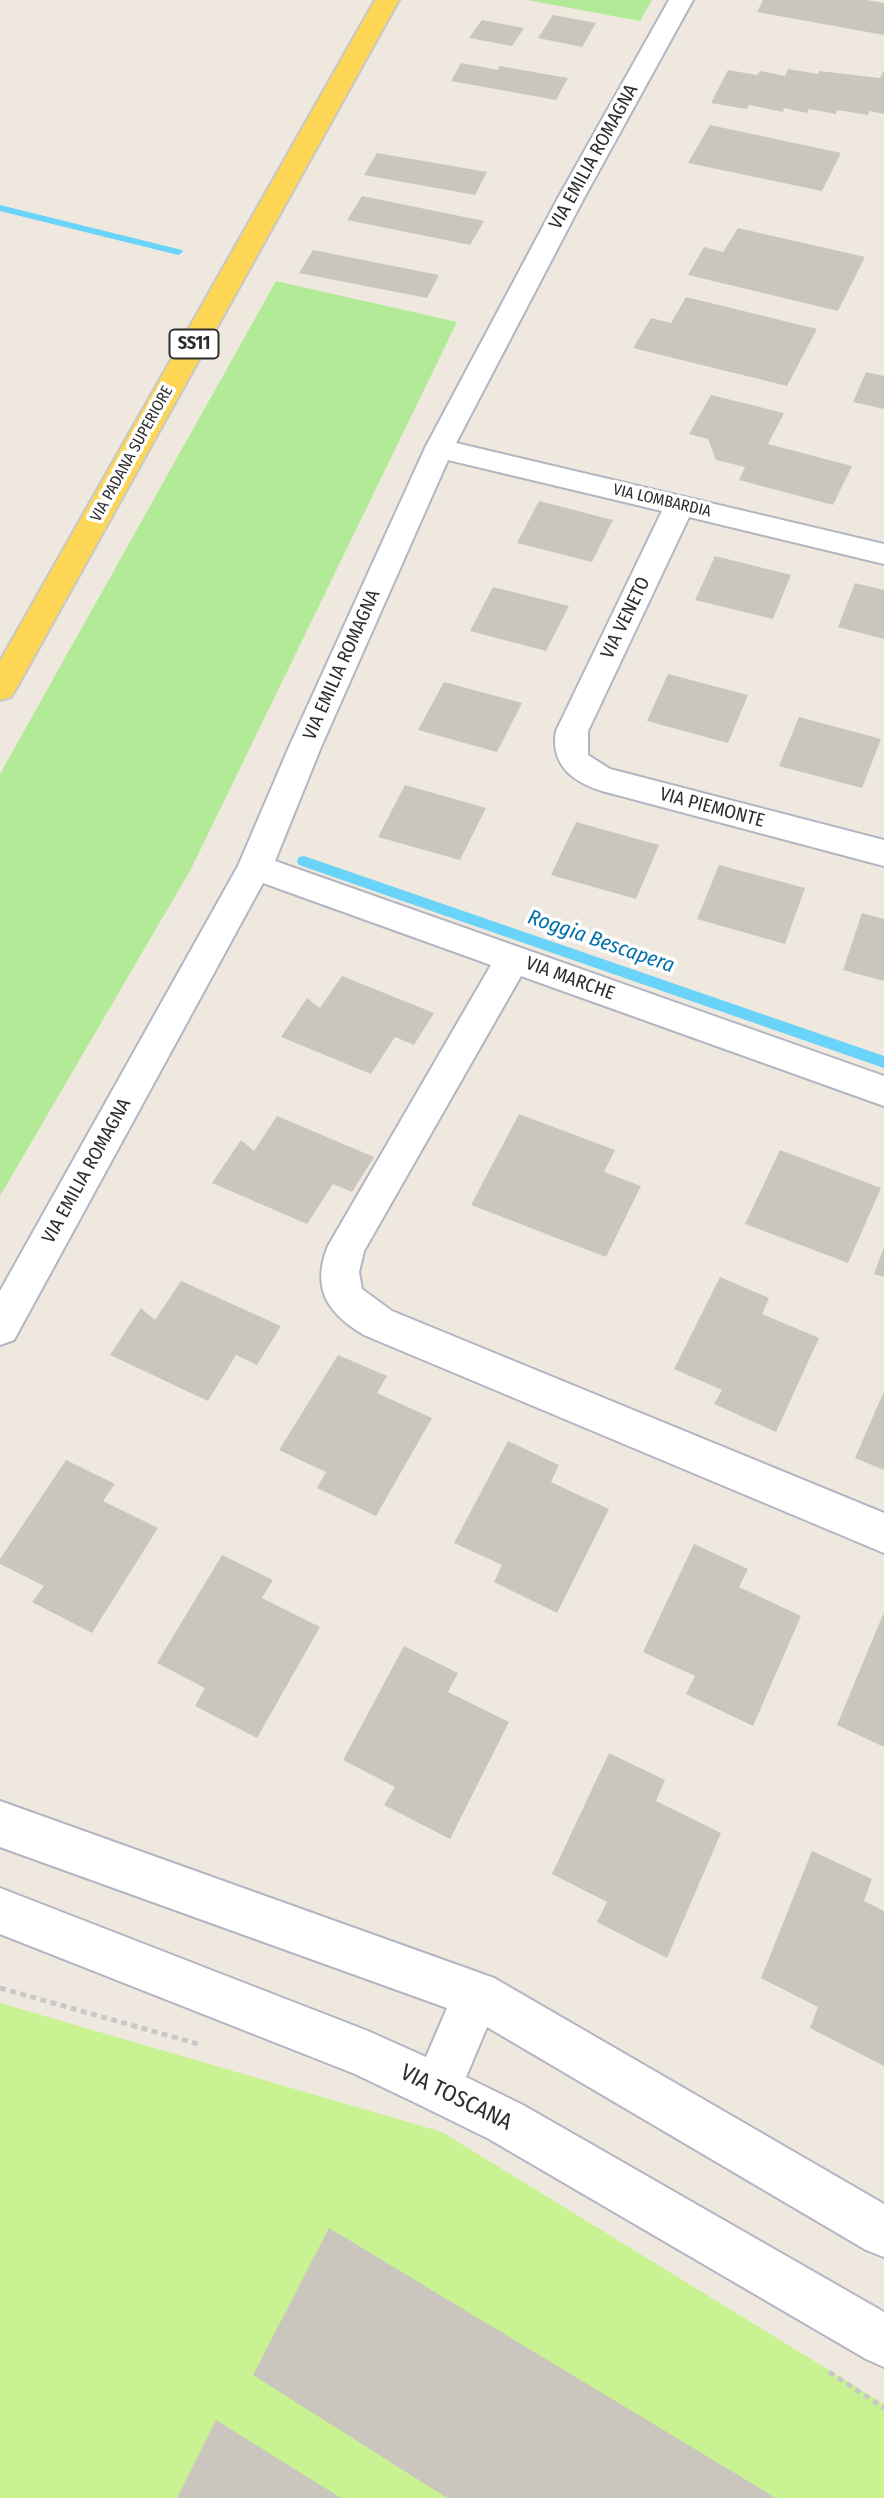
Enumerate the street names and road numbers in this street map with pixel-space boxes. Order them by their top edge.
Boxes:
street label: VIA EMILIA ROMAGNA [545,81,643,233]
road number: SS11 [170,330,218,358]
street label: VIA PADANA SUPERIORE [87,383,177,525]
street label: VIA LOMBARDIA [611,480,713,522]
street label: VIA VENETO [596,573,656,663]
street label: VIA EMILIA ROMAGNA [299,586,385,744]
street label: VIA PIEMONTE [657,783,767,833]
street label: VIA MARCHE [522,952,618,1006]
street label: VIA EMILIA ROMAGNA [38,1095,136,1247]
street label: VIA TOSCANA [396,2059,516,2137]

